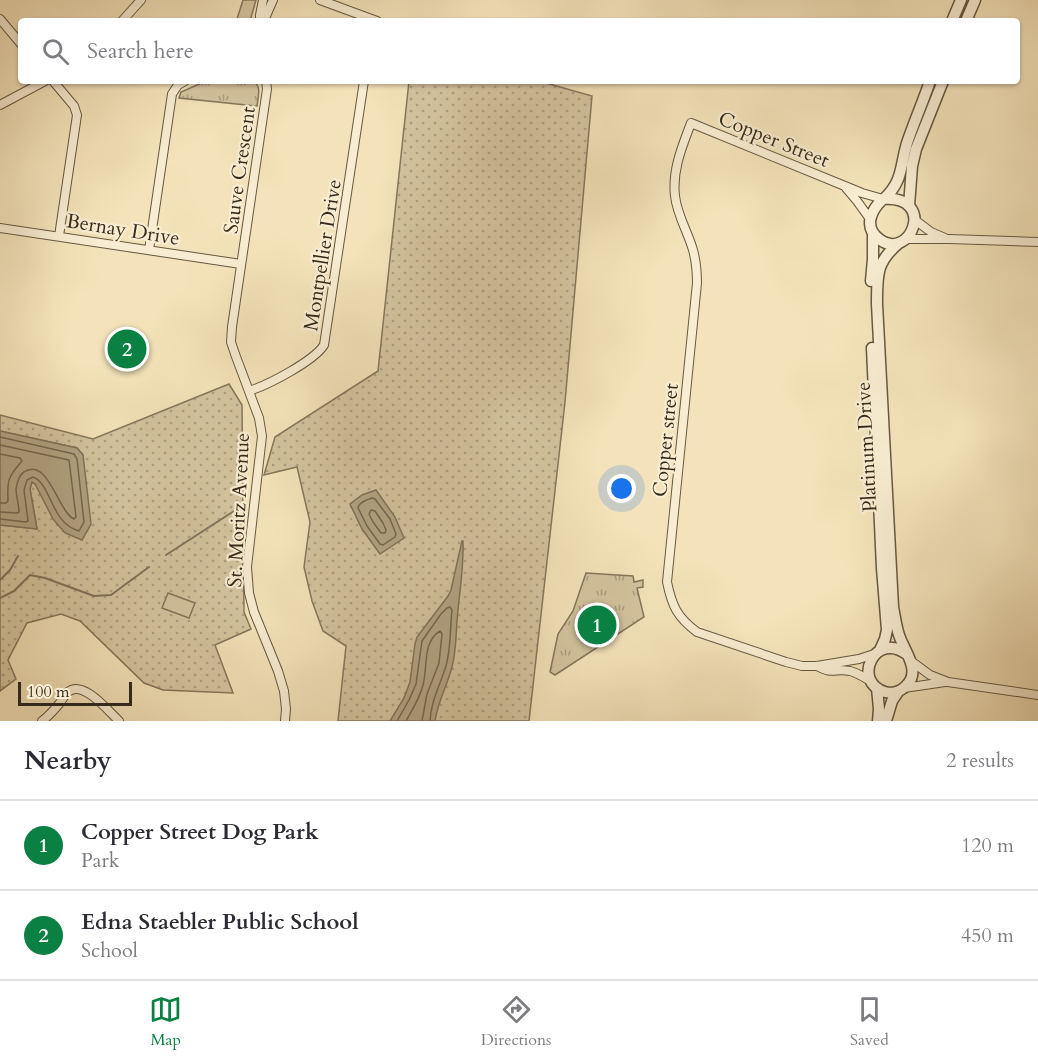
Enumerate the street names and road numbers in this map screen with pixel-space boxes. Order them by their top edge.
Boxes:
street label: Sauve Crescent [217,104,262,236]
street label: Copper Street [714,105,834,174]
street label: Montpellier Drive [297,177,348,333]
street label: Bernay Drive [64,207,181,252]
street label: Copper street [646,381,685,498]
street label: Platinum Drive [850,381,883,513]
street label: St. Moritz Avenue [221,432,256,588]

